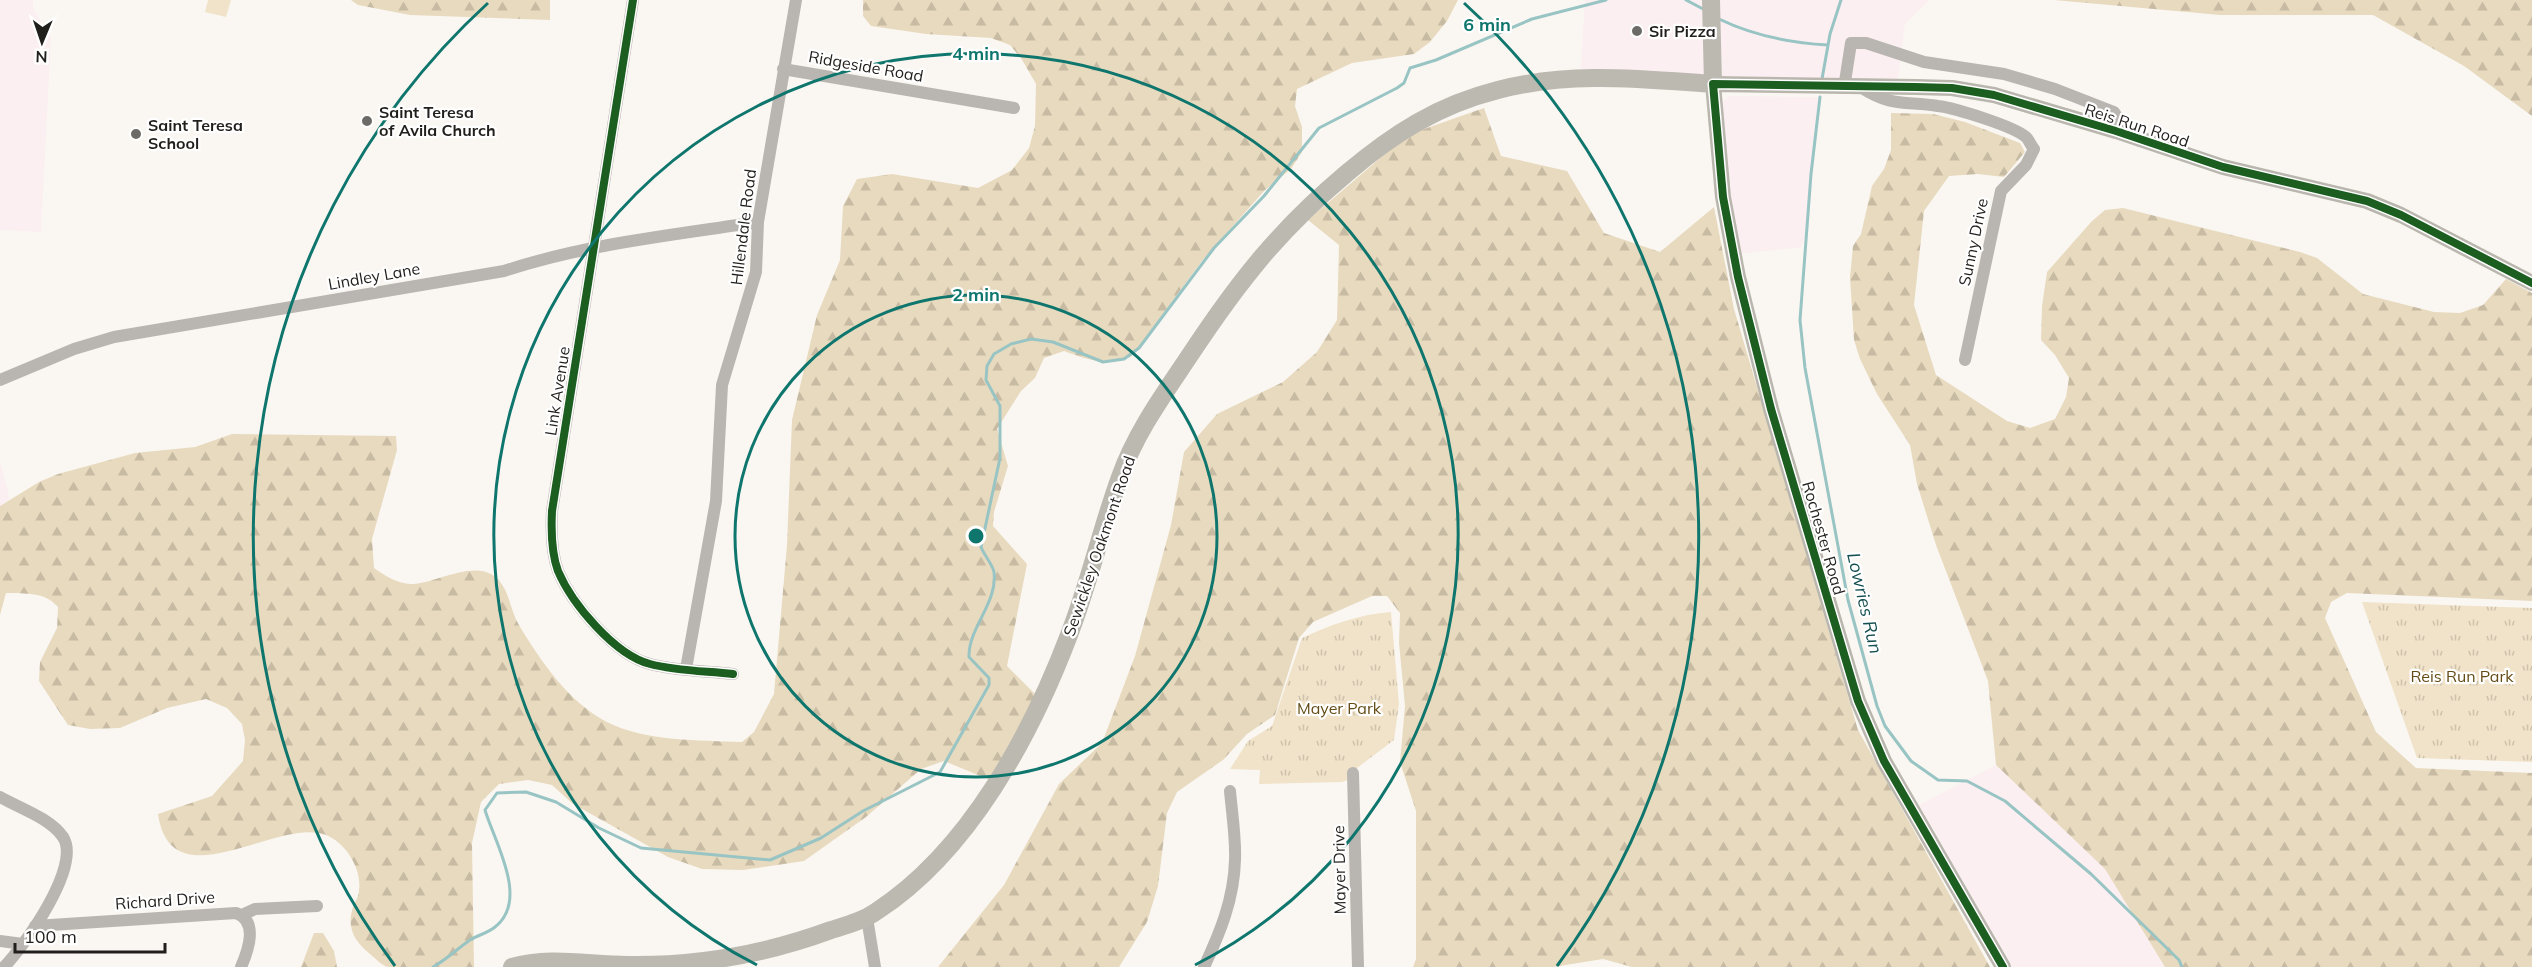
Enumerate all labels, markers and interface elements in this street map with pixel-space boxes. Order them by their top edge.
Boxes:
north arrow [12,12,72,72]
text: 6 min [1463,13,1511,36]
place label: Sir Pizza [1649,21,1716,41]
marker: Sir Pizza [1630,24,1644,38]
text: 4 min [952,42,1000,65]
street label: Ridgeside Road [807,46,925,86]
text: N [35,47,48,67]
street label: Reis Run Road [2082,99,2192,151]
place label: Saint Teresa of Avila Church [379,102,496,140]
marker: Saint Teresa of Avila Church [360,114,374,128]
place label: Saint Teresa School [148,115,243,153]
marker: Saint Teresa School [129,127,143,141]
street label: Hillendale Road [726,168,760,286]
street label: Sunny Drive [1954,196,1992,288]
street label: Lindley Lane [326,258,422,294]
text: 2 min [952,283,1000,306]
street label: Link Avenue [540,345,574,437]
street label: Sewickley Oakmont Road [1059,453,1139,639]
street label: Rochester Road [1798,479,1850,597]
centre of rings [966,526,986,546]
water label: Lowries Run [1842,550,1888,656]
park label: Reis Run Park [2410,666,2514,686]
park label: Mayer Park [1297,698,1382,718]
street label: Mayer Drive [1328,825,1350,915]
street label: Richard Drive [114,887,216,913]
scale bar [15,916,165,954]
text: 100 m [24,925,77,948]

